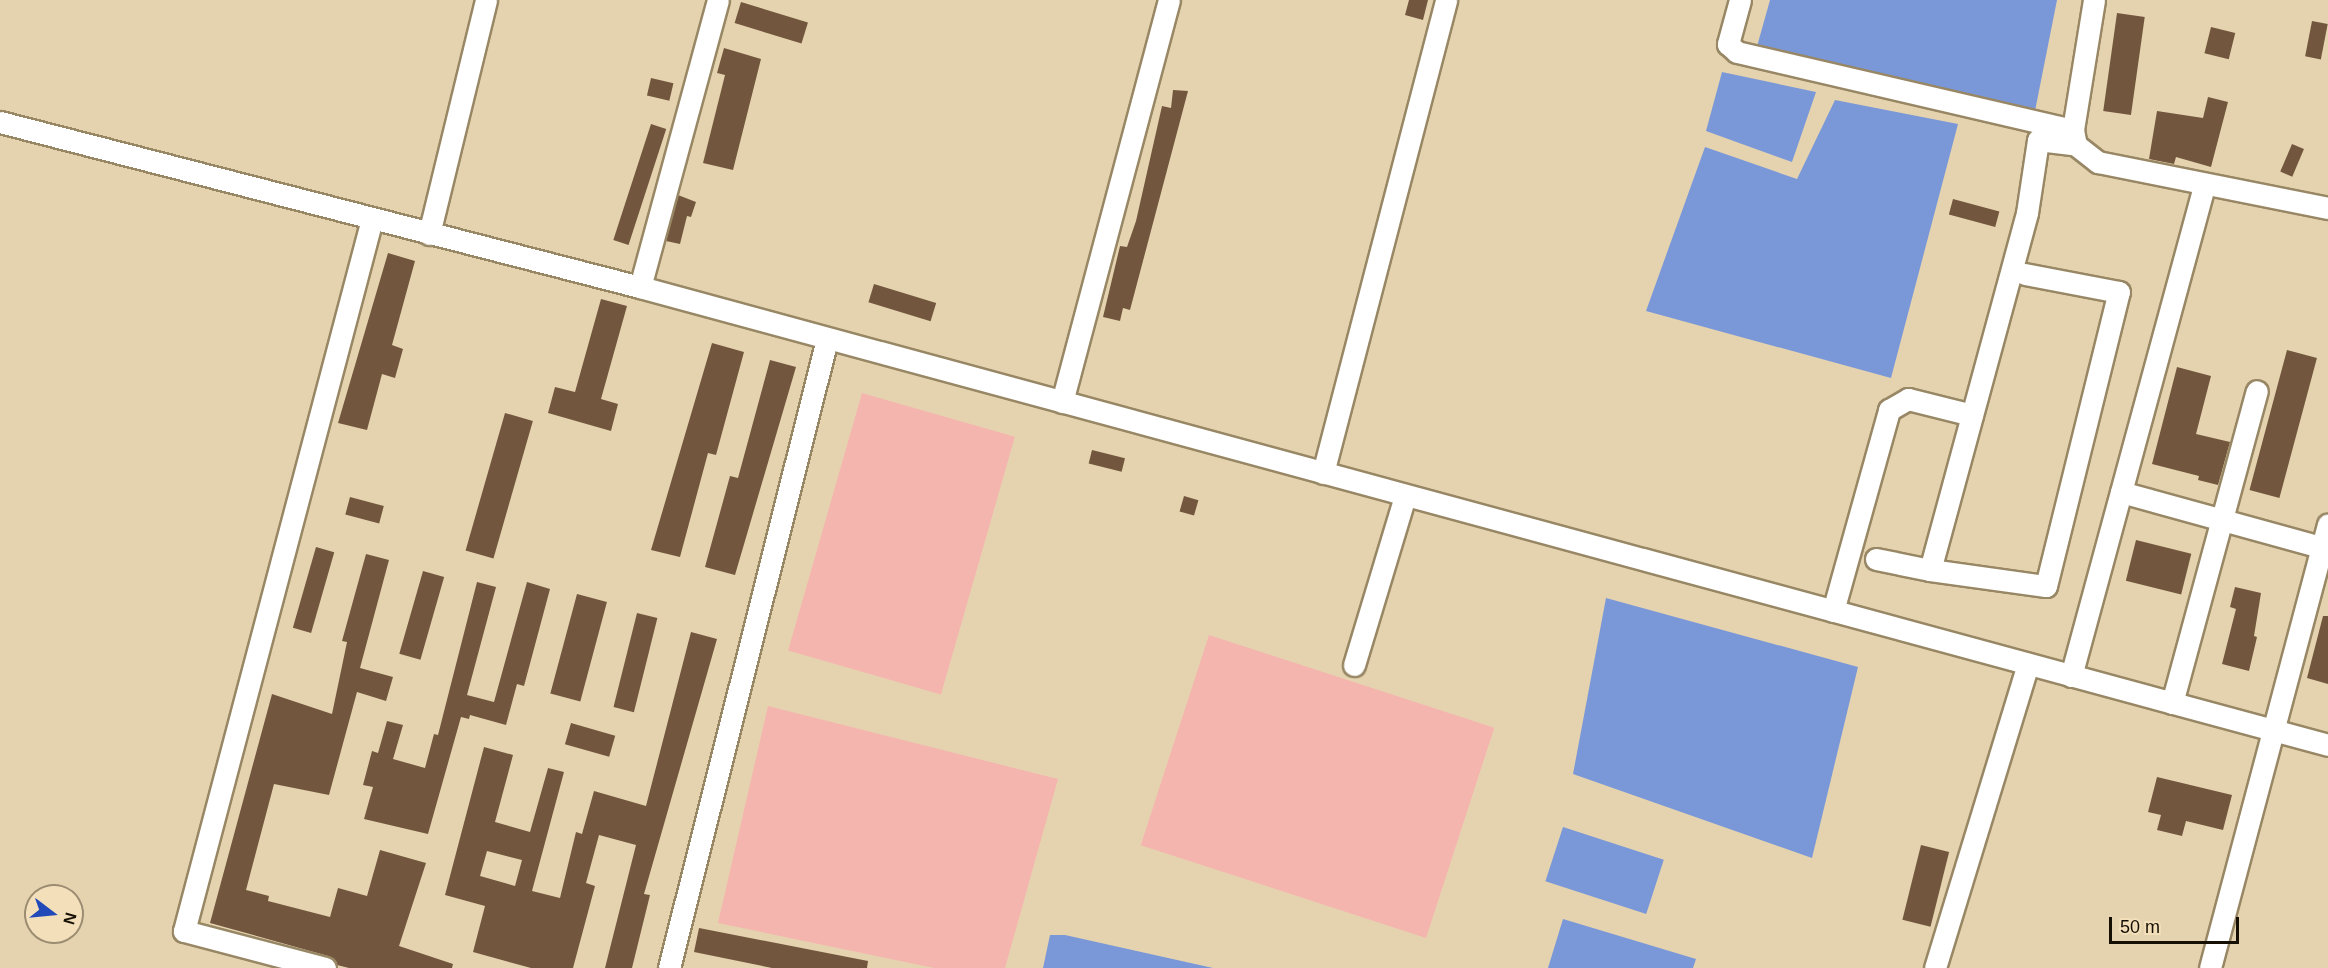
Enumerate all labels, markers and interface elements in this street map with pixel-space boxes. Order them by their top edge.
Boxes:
north arrow [24,884,84,944]
scale bar [2112,905,2242,943]
text: N [60,911,80,926]
text: 50 m [2120,917,2160,937]

